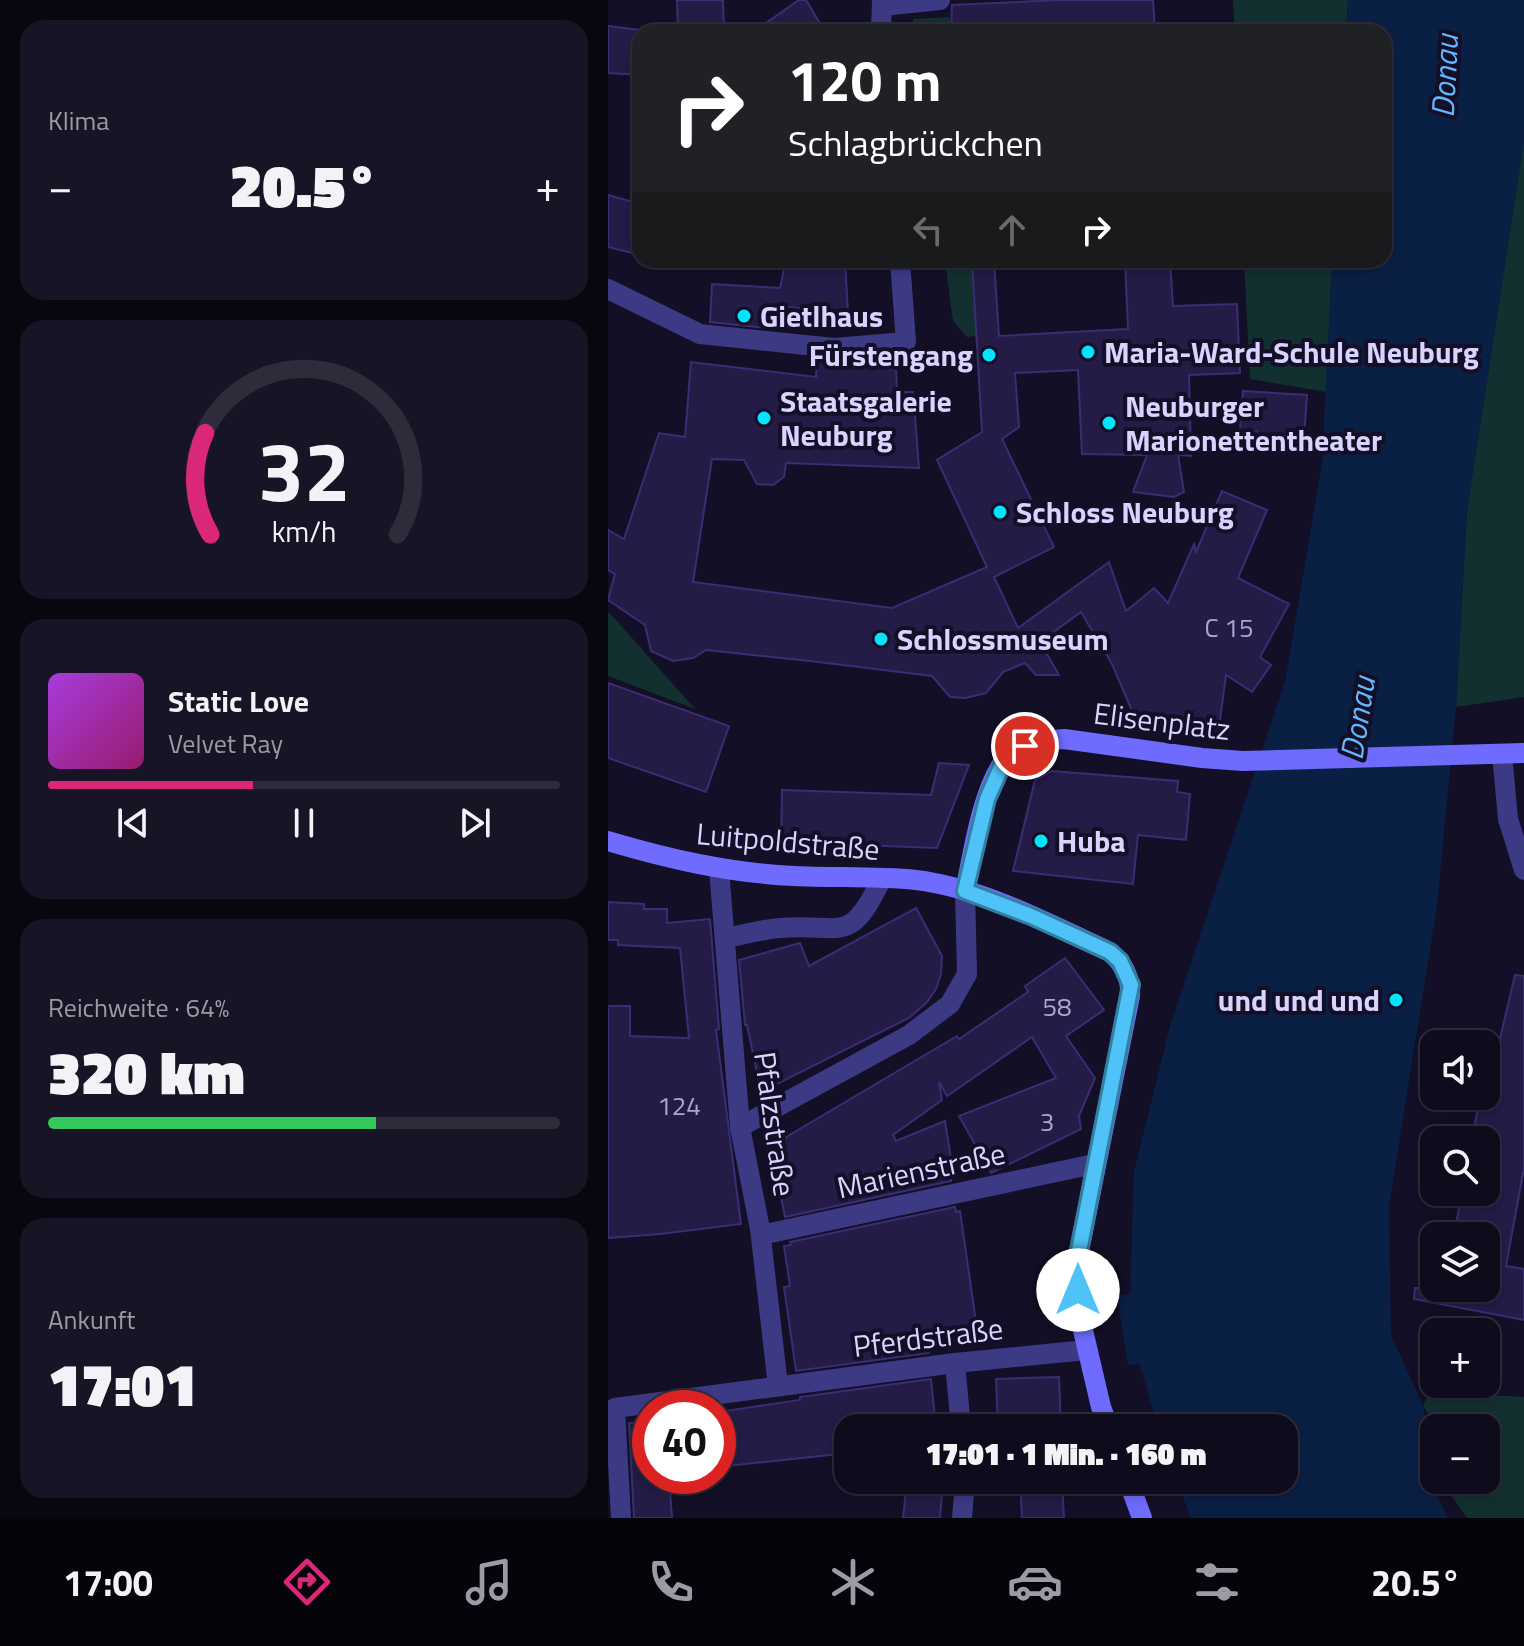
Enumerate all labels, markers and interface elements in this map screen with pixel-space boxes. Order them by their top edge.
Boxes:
water label: Donau [1418,31,1470,119]
text: 120 m [788,38,941,123]
icon: right [656,56,760,160]
text: Klima [48,101,109,140]
text: Schlagbrückchen [788,115,1043,170]
text: 20.5° [230,139,378,230]
text: − [48,152,73,219]
text: + [535,152,560,219]
icon: left [906,208,950,252]
icon: ahead [990,208,1034,252]
icon: right [1074,208,1118,252]
place label: Gietlhaus [760,293,883,339]
marker: Gietlhaus [735,307,753,325]
place label: Maria-Ward-Schule Neuburg [1104,329,1479,375]
place label: Fürstengang [809,332,973,378]
marker: Maria-Ward-Schule Neuburg [1079,343,1097,361]
marker: Fürstengang [980,346,998,364]
place label: Staatsgalerie Neuburg [780,378,952,458]
place label: Neuburger Marionettentheater [1125,383,1382,463]
text: 32 [257,407,351,533]
marker: Staatsgalerie Neuburg [755,409,773,427]
marker: Neuburger Marionettentheater [1100,414,1118,432]
place label: Schloss Neuburg [1016,489,1234,535]
marker: Schloss Neuburg [991,503,1009,521]
text: km/h [272,511,336,554]
house number: C 15 [1205,608,1253,647]
place label: Schlossmuseum [897,616,1109,662]
marker: Schlossmuseum [872,630,890,648]
water label: Donau [1327,671,1388,763]
text: Static Love [168,678,309,724]
street label: Elisenplatz [1091,690,1233,752]
pin [991,712,1059,780]
text: Velvet Ray [168,724,283,763]
icon: arrive [1003,724,1047,768]
icon: previous [111,801,155,845]
icon: pause [282,801,326,845]
icon: next [453,801,497,845]
street label: Luitpoldstraße [694,810,882,872]
place label: Huba [1057,818,1126,864]
marker: Huba [1032,832,1050,850]
place label: und und und [1218,977,1380,1023]
house number: 58 [1042,987,1072,1026]
text: Reichweite · 64% [48,988,229,1027]
marker: und und und [1387,991,1405,1009]
text: 320 km [48,1026,245,1117]
map controls [1420,1030,1500,1494]
button: sound [1420,1030,1500,1110]
street label: Pfalzstraße [742,1049,808,1199]
house number: 124 [657,1086,701,1125]
house number: 3 [1040,1102,1054,1141]
button: search [1420,1126,1500,1206]
street label: Marienstraße [833,1130,1009,1210]
button: layers [1420,1222,1500,1302]
position arrow [1036,1248,1120,1332]
text: Ankunft [48,1300,135,1339]
street label: Pferdstraße [850,1305,1006,1369]
button: + [1420,1318,1500,1398]
text: 17:01 [48,1338,197,1429]
speed limit sign: 40 [632,1390,736,1494]
button: − [1420,1414,1500,1494]
text: 17:01 · 1 Min. · 160 m [926,1431,1206,1477]
icon: directions [279,1554,335,1610]
icon: music [461,1554,517,1610]
icon: phone [643,1554,699,1610]
icon: climate [825,1554,881,1610]
icon: car [1007,1554,1063,1610]
icon: filters [1189,1554,1245,1610]
text: 17:00 [63,1555,153,1610]
text: 20.5° [1371,1555,1461,1610]

